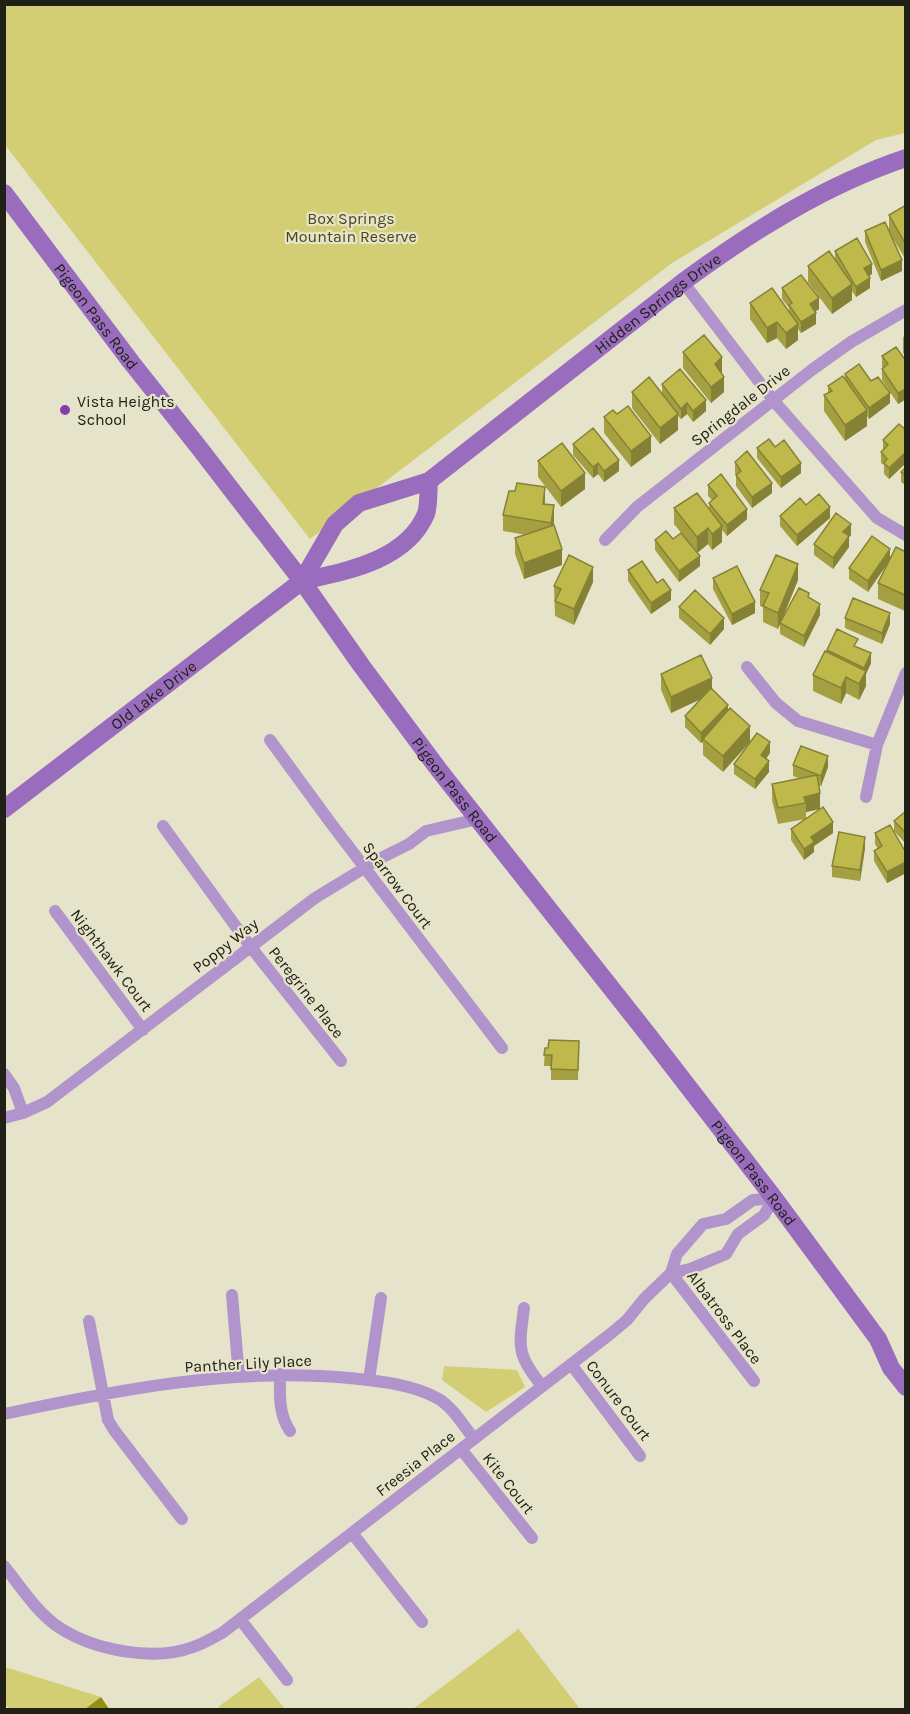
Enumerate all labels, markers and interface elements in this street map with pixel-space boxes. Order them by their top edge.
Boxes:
park label: Box Springs Mountain Reserve [285,209,417,246]
street label: Hidden Springs Drive [591,249,724,358]
street label: Pigeon Pass Road [50,259,142,374]
street label: Springdale Drive [687,361,794,450]
place label: Vista Heights School [77,392,175,429]
marker: Vista Heights School [58,403,72,417]
street label: Old Lake Drive [107,656,200,734]
street label: Pigeon Pass Road [408,733,501,846]
street label: Sparrow Court [359,838,436,932]
street label: Nighthawk Court [67,905,156,1015]
street label: Poppy Way [189,914,262,977]
street label: Peregrine Place [265,943,348,1042]
street label: Pigeon Pass Road [707,1116,800,1230]
street label: Albatross Place [683,1267,766,1368]
street label: Panther Lily Place [184,1351,312,1376]
street label: Conure Court [582,1356,655,1444]
street label: Freesia Place [372,1427,459,1500]
street label: Kite Court [479,1449,538,1518]

